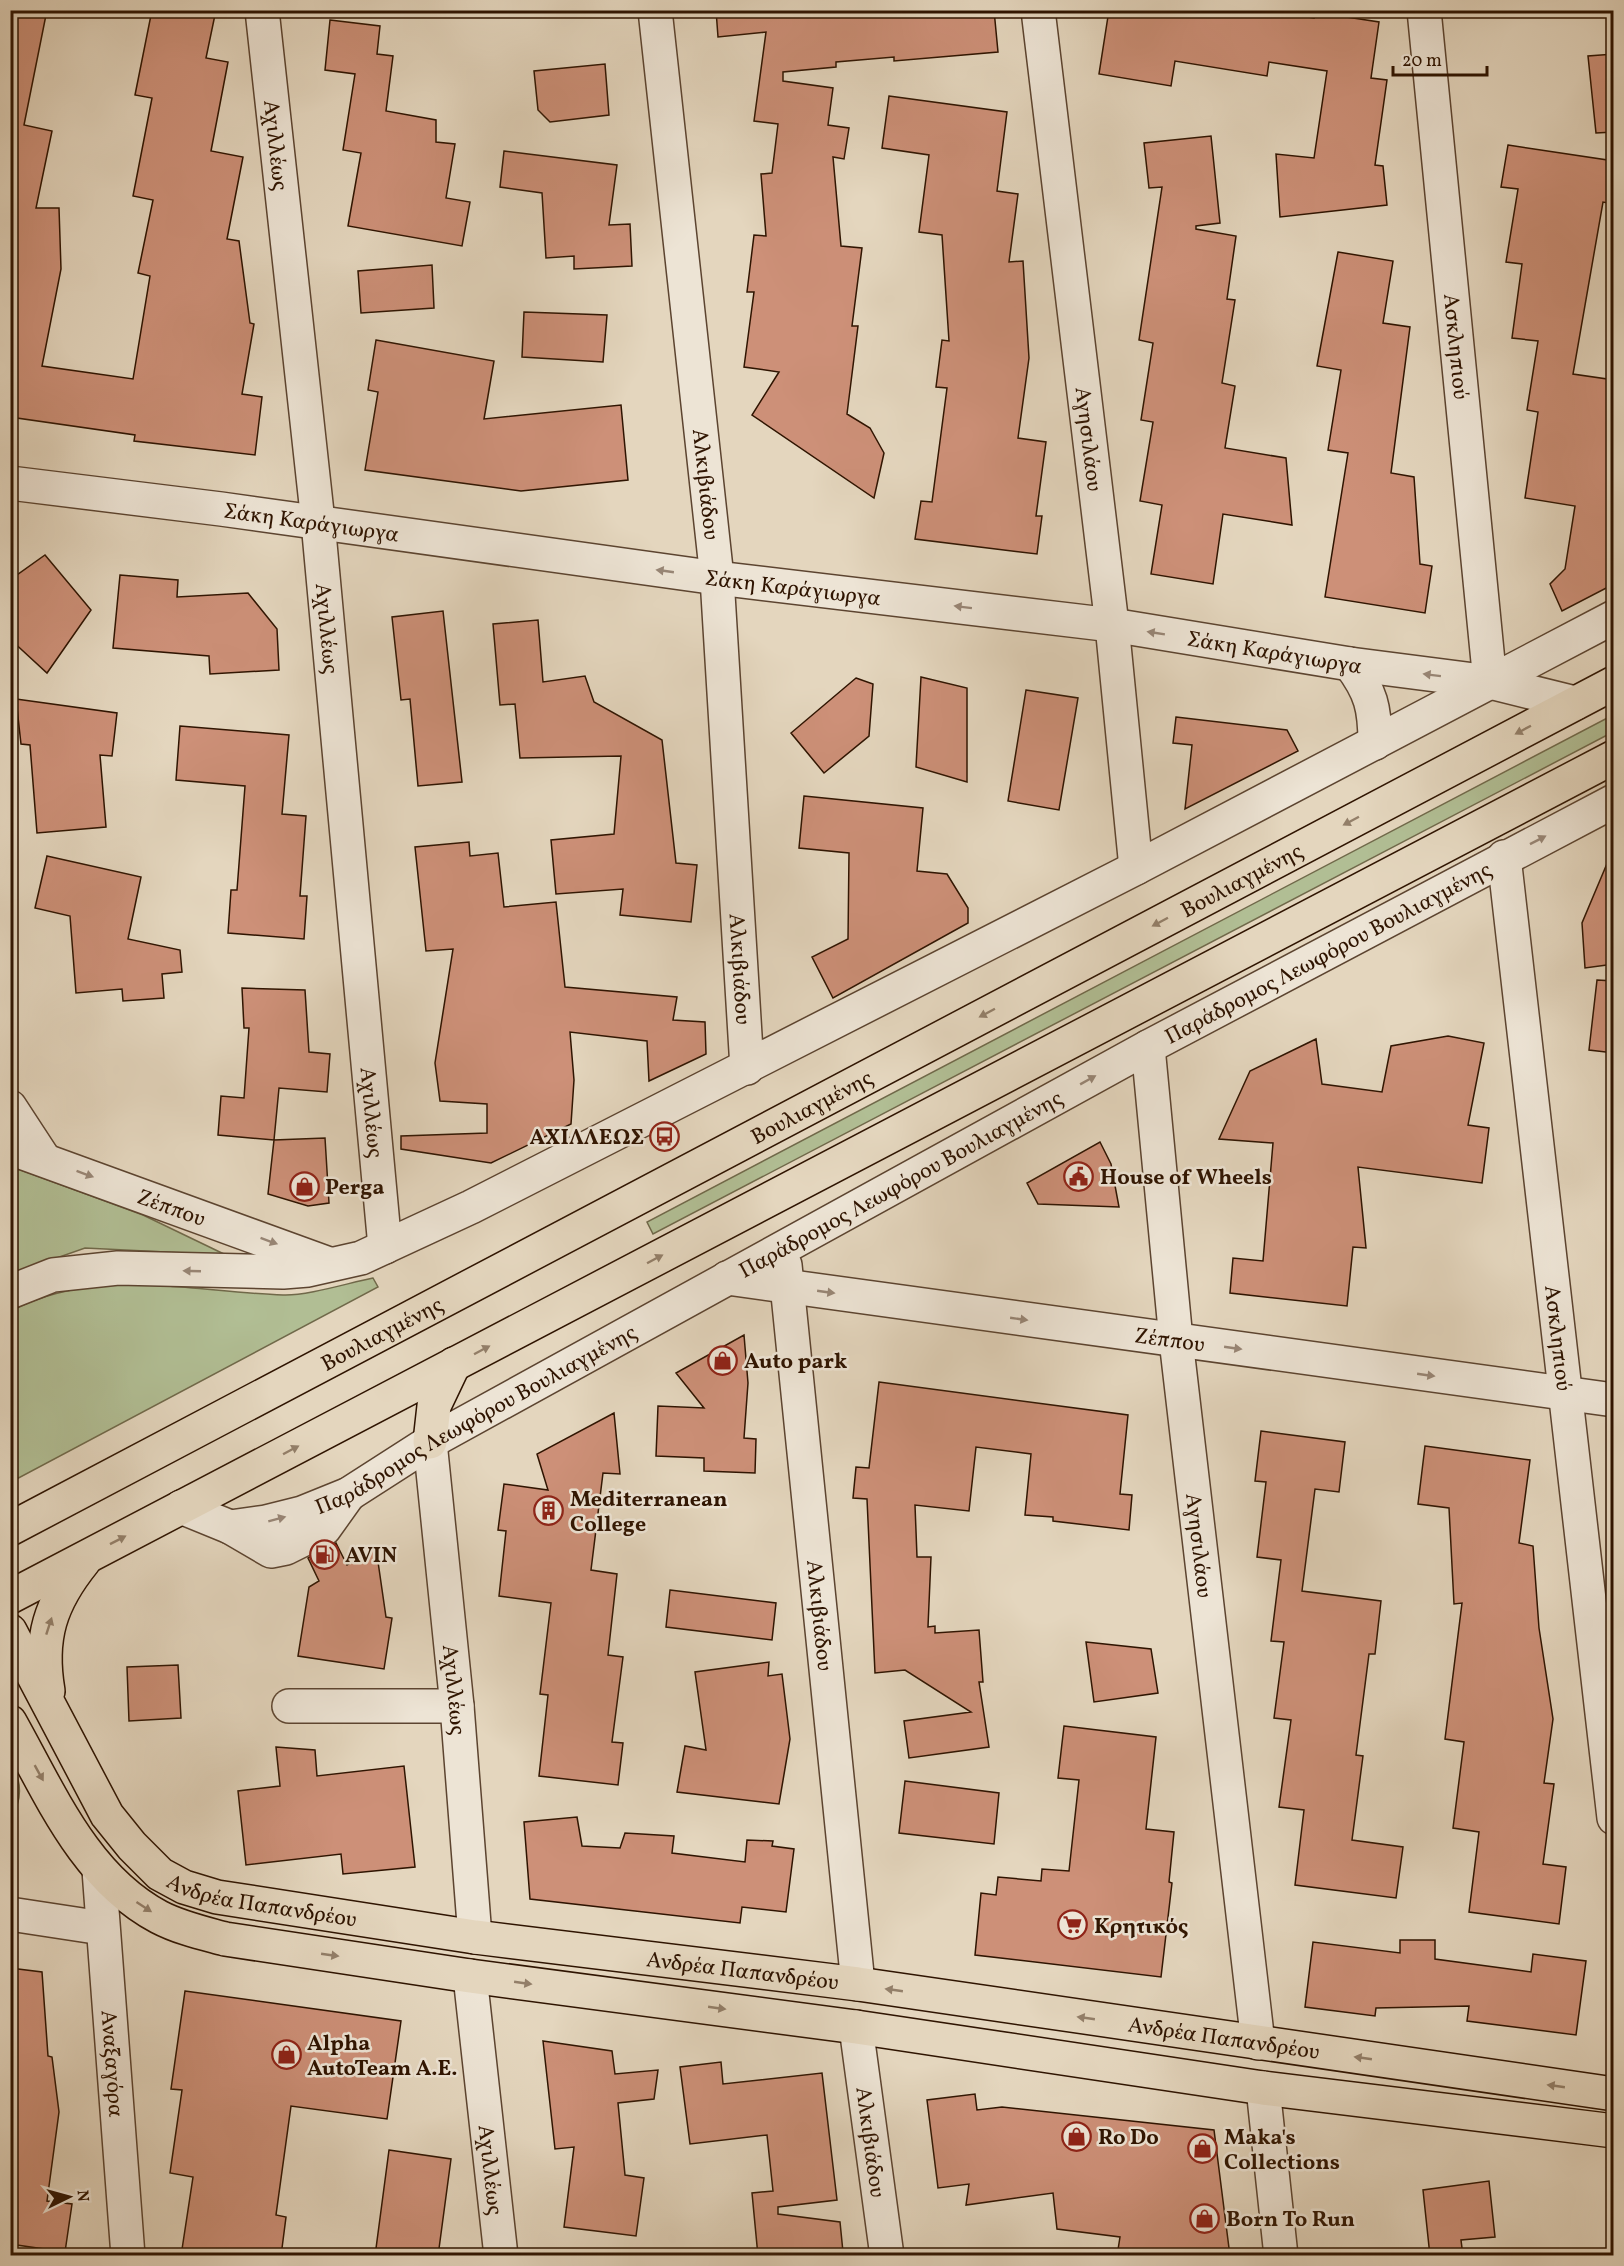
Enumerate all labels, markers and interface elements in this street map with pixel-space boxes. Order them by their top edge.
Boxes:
scale bar [1393,39,1488,77]
text: 20 m [1402,49,1442,74]
street label: Αχιλλέως [254,98,295,193]
street label: Ασκληπιού [1434,292,1475,401]
street label: Αγησιλάου [1065,385,1109,493]
street label: Αλκιβιάδου [683,427,726,542]
street label: Σάκη Καράγιωργα [222,497,401,552]
street label: Σάκη Καράγιωργα [703,564,882,615]
one-way arrow [656,566,675,575]
street label: Αχιλλέως [306,582,345,676]
one-way arrow [954,603,973,612]
street label: Σάκη Καράγιωργα [1185,625,1364,683]
one-way arrow [1147,628,1166,637]
one-way arrow [1423,670,1442,679]
one-way arrow [1514,725,1531,735]
one-way arrow [1342,816,1359,826]
one-way arrow [1529,835,1546,845]
street label: Βουλιαγμένης [1176,837,1309,927]
street label: Παράδρομος Λεωφόρου Βουλιαγμένης [1160,855,1498,1053]
street label: Αλκιβιάδου [720,912,757,1026]
one-way arrow [1151,917,1168,927]
one-way arrow [979,1008,996,1018]
street label: Βουλιαγμένης [746,1064,879,1154]
street label: Αχιλλέως [350,1066,390,1160]
one-way arrow [1080,1075,1097,1085]
street label: Παράδρομος Λεωφόρου Βουλιαγμένης [734,1084,1069,1287]
bus stop icon: ΑΧΙΛΛΕΩΣ [649,1120,681,1152]
place label: ΑΧΙΛΛΕΩΣ [529,1123,644,1154]
public building icon: House of Wheels [1063,1160,1095,1192]
place label: House of Wheels [1100,1163,1272,1194]
one-way arrow [77,1170,95,1180]
shop icon: Perga [288,1170,320,1202]
place label: Perga [325,1173,384,1204]
street label: Ζέππου [132,1183,209,1236]
one-way arrow [260,1237,278,1247]
one-way arrow [647,1254,664,1264]
one-way arrow [182,1266,201,1275]
street label: Ασκληπιού [1535,1284,1578,1393]
one-way arrow [817,1287,836,1297]
street label: Βουλιαγμένης [316,1290,449,1380]
one-way arrow [1010,1314,1029,1323]
street label: Παράδρομος Λεωφόρου Βουλιαγμένης [311,1318,643,1524]
street label: Ζέππου [1132,1321,1207,1362]
one-way arrow [1224,1343,1243,1353]
shop icon: Auto park [707,1344,739,1376]
one-way arrow [473,1345,491,1355]
place label: Auto park [744,1347,847,1378]
one-way arrow [1417,1370,1436,1379]
one-way arrow [283,1445,300,1455]
place label: Mediterranean College [570,1485,728,1541]
street label: Αγησιλάου [1176,1492,1219,1600]
building icon: Mediterranean College [533,1495,565,1527]
one-way arrow [268,1514,286,1524]
one-way arrow [109,1536,127,1546]
fuel station icon: AVIN [308,1538,340,1570]
place label: AVIN [345,1541,397,1572]
street label: Αλκιβιάδου [797,1558,839,1672]
one-way arrow [44,1617,54,1635]
street label: Αχιλλέως [433,1643,472,1737]
one-way arrow [34,1765,44,1782]
street label: Ανδρέα Παπανδρέου [160,1867,359,1936]
one-way arrow [135,1901,152,1912]
supermarket icon: Κρητικός [1057,1909,1089,1941]
place label: Κρητικός [1094,1912,1188,1943]
street label: Ανδρέα Παπανδρέου [645,1945,840,1999]
one-way arrow [321,1950,340,1959]
one-way arrow [514,1978,533,1987]
one-way arrow [884,1985,903,1994]
one-way arrow [707,2004,726,2013]
street label: Αναξαγόρα [92,2009,131,2118]
street label: Ανδρέα Παπανδρέου [1126,2010,1321,2069]
one-way arrow [1077,2014,1096,2023]
place label: Alpha AutoTeam Α.Ε. [307,2029,458,2085]
shop icon: Alpha AutoTeam Α.Ε. [270,2039,302,2071]
one-way arrow [1353,2054,1372,2063]
one-way arrow [1546,2081,1565,2090]
street label: Αλκιβιάδου [846,2085,892,2200]
shop icon: Ro Do [1061,2120,1093,2152]
street label: Αχιλλέως [469,2123,509,2217]
place label: Ro Do [1098,2123,1159,2154]
place label: Maka's Collections [1224,2123,1340,2179]
shop icon: Maka's Collections [1187,2133,1219,2165]
north arrow [39,2167,99,2227]
text: N [70,2189,93,2203]
shop icon: Born To Run [1189,2202,1221,2234]
place label: Born To Run [1226,2205,1355,2236]

